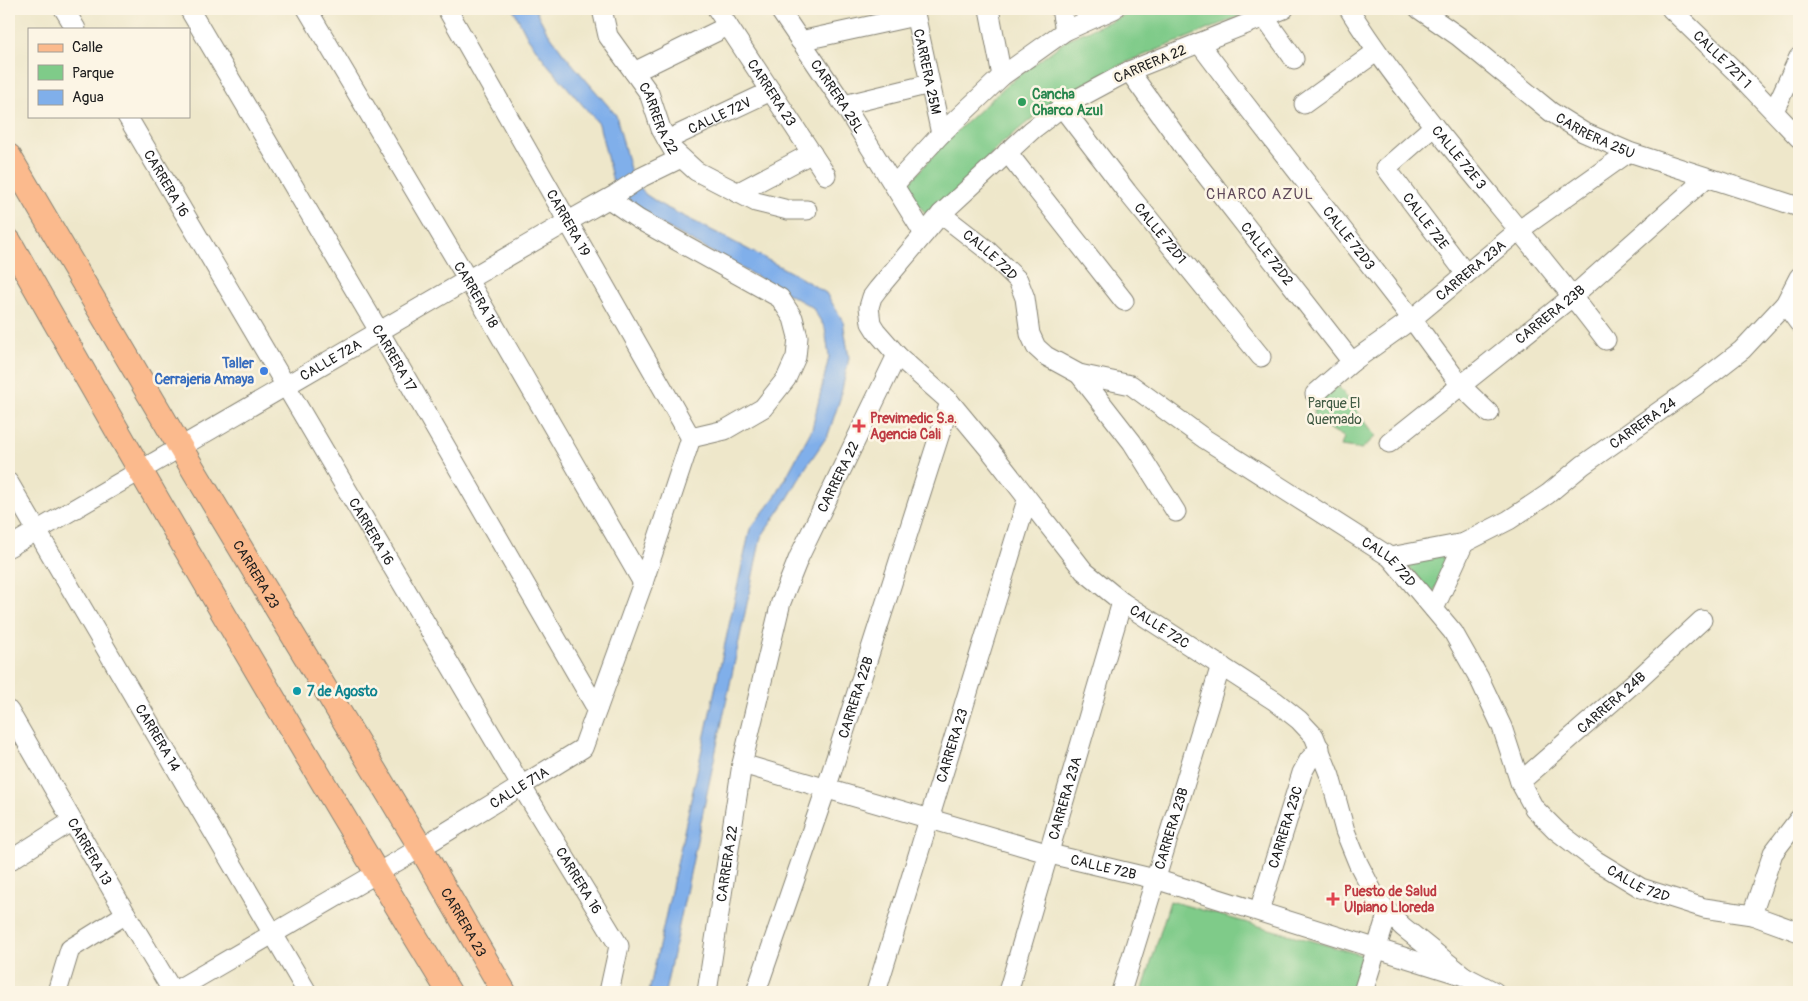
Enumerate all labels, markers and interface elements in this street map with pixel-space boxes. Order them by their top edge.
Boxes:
street label: CARRERA 25M [910,27,945,116]
street label: CALLE 72T 1 [1690,27,1755,92]
legend [28,28,190,118]
text: Calle [72,38,103,57]
street label: CARRERA 22 [1111,41,1189,87]
street label: CARRERA 23 [744,56,800,129]
street label: CARRERA 25L [807,56,868,136]
text: Parque [72,64,115,83]
street label: CARRERA 22 [635,79,682,157]
place label: Cancha Charco Azul [1032,86,1103,119]
text: Agua [72,88,104,107]
street label: CALLE 72V [685,93,754,137]
marker: Cancha Charco Azul [1016,96,1028,108]
street label: CARRERA 25U [1553,109,1637,162]
street label: CALLE 72E 3 [1428,122,1490,193]
street label: CARRERA 16 [140,147,193,220]
district label: CHARCO AZUL [1206,185,1314,204]
street label: CARRERA 19 [543,186,594,259]
street label: CALLE 72E [1399,189,1453,252]
street label: CALLE 72D1 [1131,199,1190,267]
street label: CALLE 72D3 [1319,203,1379,273]
street label: CALLE 72D2 [1237,218,1297,289]
street label: CALLE 72D [960,226,1021,284]
street label: CARRERA 23A [1432,236,1509,304]
street label: CARRERA 18 [450,258,502,331]
street label: CARRERA 23B [1512,281,1588,347]
street label: CARRERA 17 [369,321,421,395]
street label: CALLE 72A [297,335,364,384]
place label: Taller Cerrajeria Amaya [155,355,255,388]
marker: Taller Cerrajeria Amaya [258,365,270,377]
street label: CARRERA 24 [1606,394,1679,452]
park label: Parque El Quemado [1306,395,1362,428]
place label: Previmedic S.a. Agencia Cali [870,410,957,443]
marker: Previmedic S.a. Agencia Cali [852,419,866,433]
street label: CARRERA 22 [813,438,863,515]
street label: CARRERA 16 [345,495,398,568]
street label: CALLE 72D [1359,533,1420,590]
street label: CARRERA 23 [229,537,284,612]
street label: CALLE 72C [1127,601,1193,652]
street label: CARRERA 22B [834,654,876,740]
street label: CARRERA 24B [1573,668,1649,737]
place label: 7 de Agosto [307,683,378,700]
marker: 7 de Agosto [291,685,303,697]
street label: CARRERA 14 [132,701,184,774]
street label: CARRERA 23 [932,706,971,785]
street label: CARRERA 23A [1044,755,1085,842]
street label: CALLE 71A [487,763,552,812]
street label: CARRERA 23C [1264,783,1306,870]
street label: CARRERA 23B [1151,785,1192,871]
street label: CARRERA 13 [64,815,116,888]
street label: CARRERA 22 [712,824,741,903]
street label: CARRERA 16 [552,844,606,917]
street label: CALLE 72B [1069,851,1138,883]
street label: CALLE 72D [1604,861,1672,905]
place label: Puesto de Salud Ulpiano Lloreda [1344,883,1437,916]
street label: CARRERA 23 [437,885,490,960]
marker: Puesto de Salud Ulpiano Lloreda [1326,892,1340,906]

